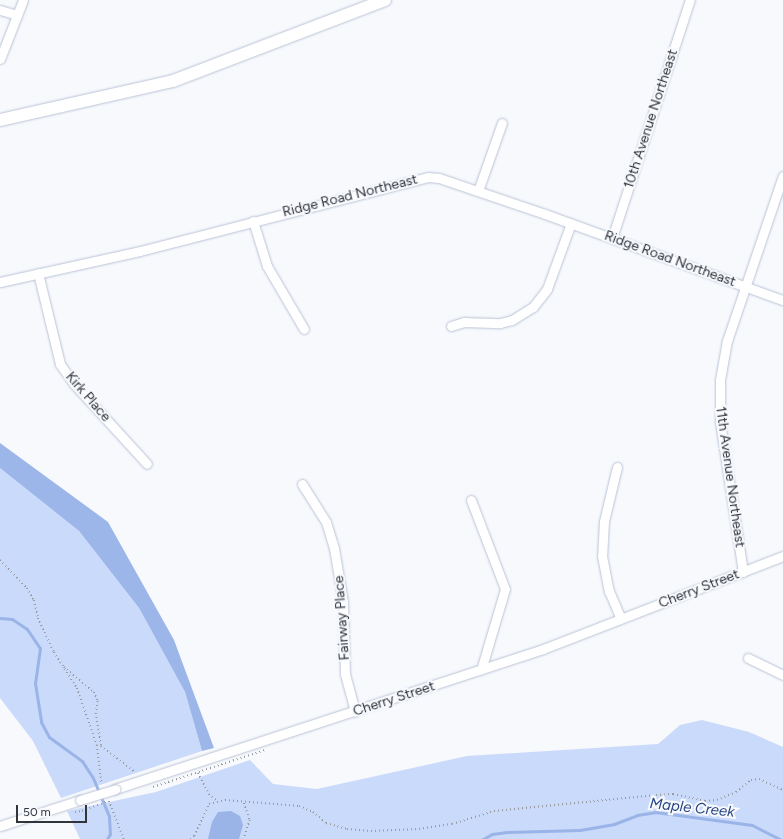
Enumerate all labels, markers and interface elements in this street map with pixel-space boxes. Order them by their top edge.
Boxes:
street label: 10th Avenue Northeast [621,47,681,191]
street label: Ridge Road Northeast [281,171,419,221]
street label: Ridge Road Northeast [602,227,738,291]
street label: Kirk Place [62,369,114,425]
street label: 11th Avenue Northeast [712,405,748,549]
street label: Cherry Street [656,566,742,612]
street label: Fairway Place [331,575,353,661]
street label: Cherry Street [351,678,437,720]
water label: Maple Creek [649,795,735,821]
scale bar [18,797,89,823]
text: 50 m [23,805,51,819]

